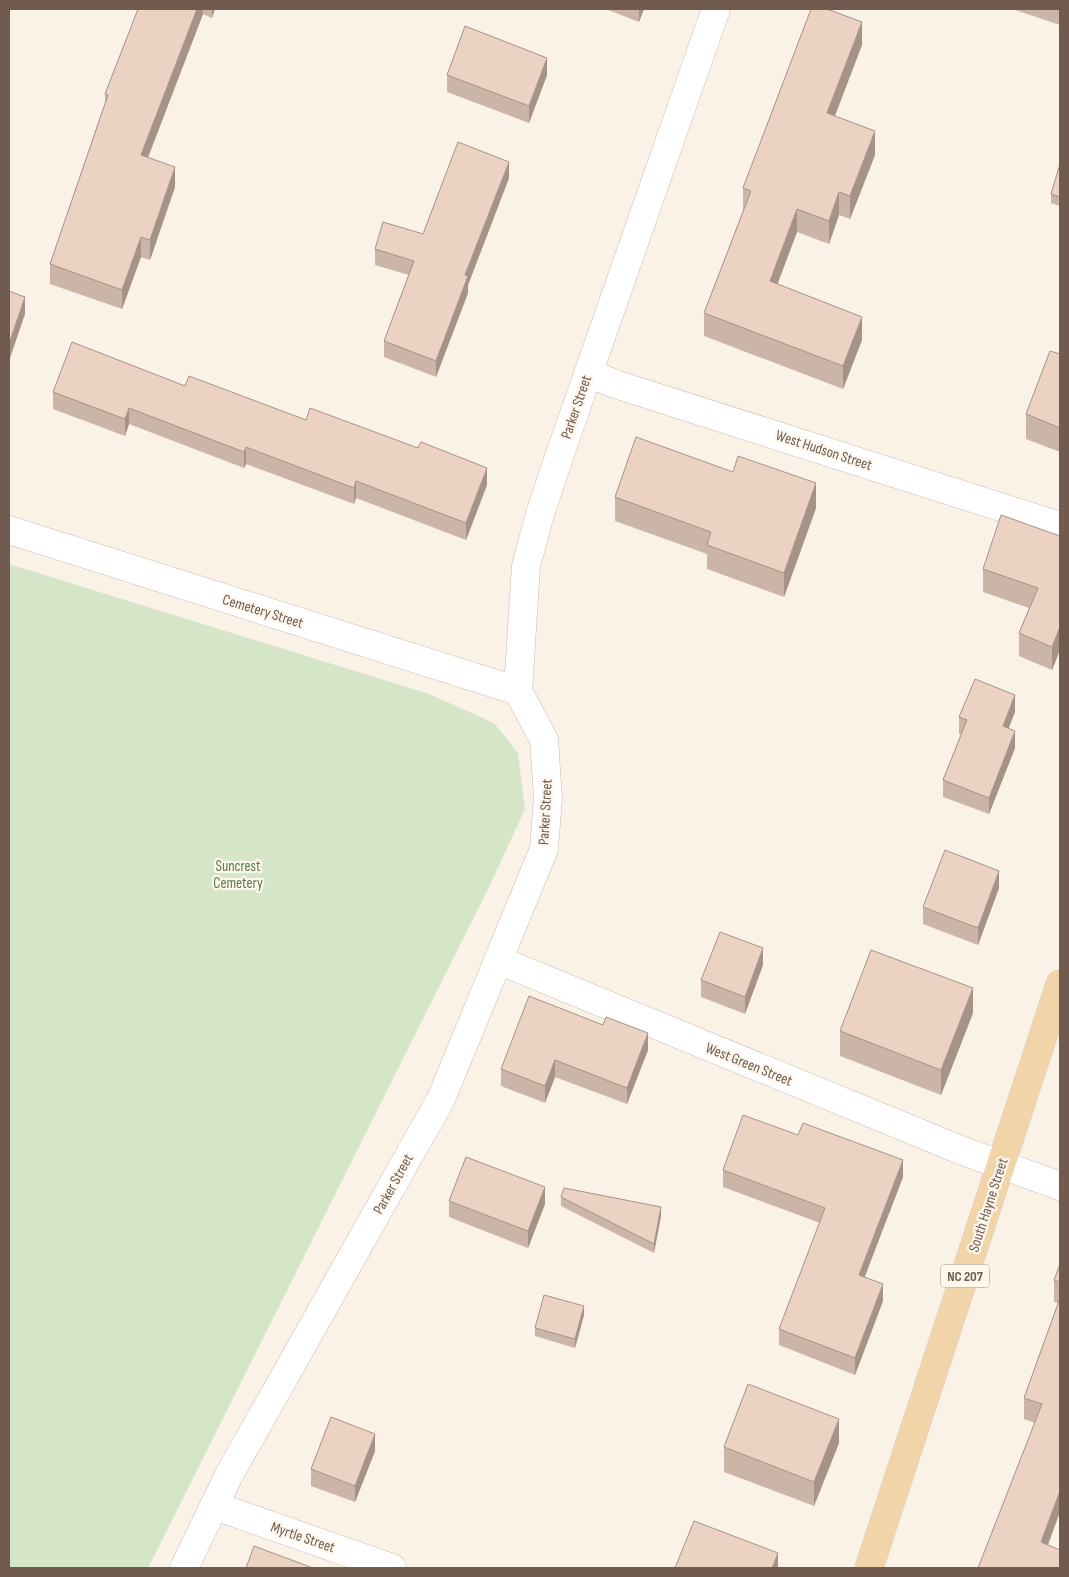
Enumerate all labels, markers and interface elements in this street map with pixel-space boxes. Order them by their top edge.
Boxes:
street label: Parker Street [557,372,596,441]
street label: West Hudson Street [773,426,875,475]
street label: Cemetery Street [220,590,306,633]
street label: Parker Street [534,778,557,846]
park label: Suncrest Cemetery [213,857,263,893]
street label: West Green Street [703,1038,795,1091]
street label: Parker Street [369,1150,418,1218]
street label: South Hayne Street [964,1155,1013,1255]
road number: NC 207 [941,1264,989,1288]
street label: Myrtle Street [268,1518,338,1557]

